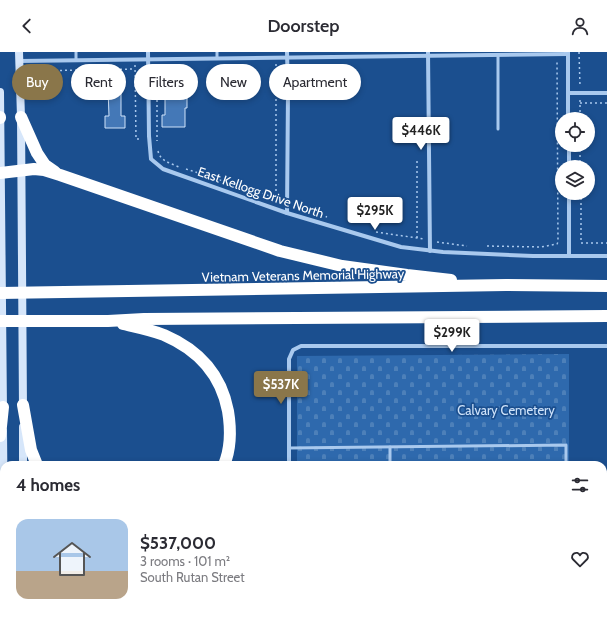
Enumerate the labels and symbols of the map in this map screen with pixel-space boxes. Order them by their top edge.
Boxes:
pin: $446K [393,117,449,151]
street label: East Kellogg Drive North [196,163,326,221]
pin: $295K [347,197,403,231]
street label: Vietnam Veterans Memorial Highway [202,265,405,285]
pin: $299K [424,319,480,353]
pin: $537K [253,371,309,405]
park label: Calvary Cemetery [457,402,555,418]

